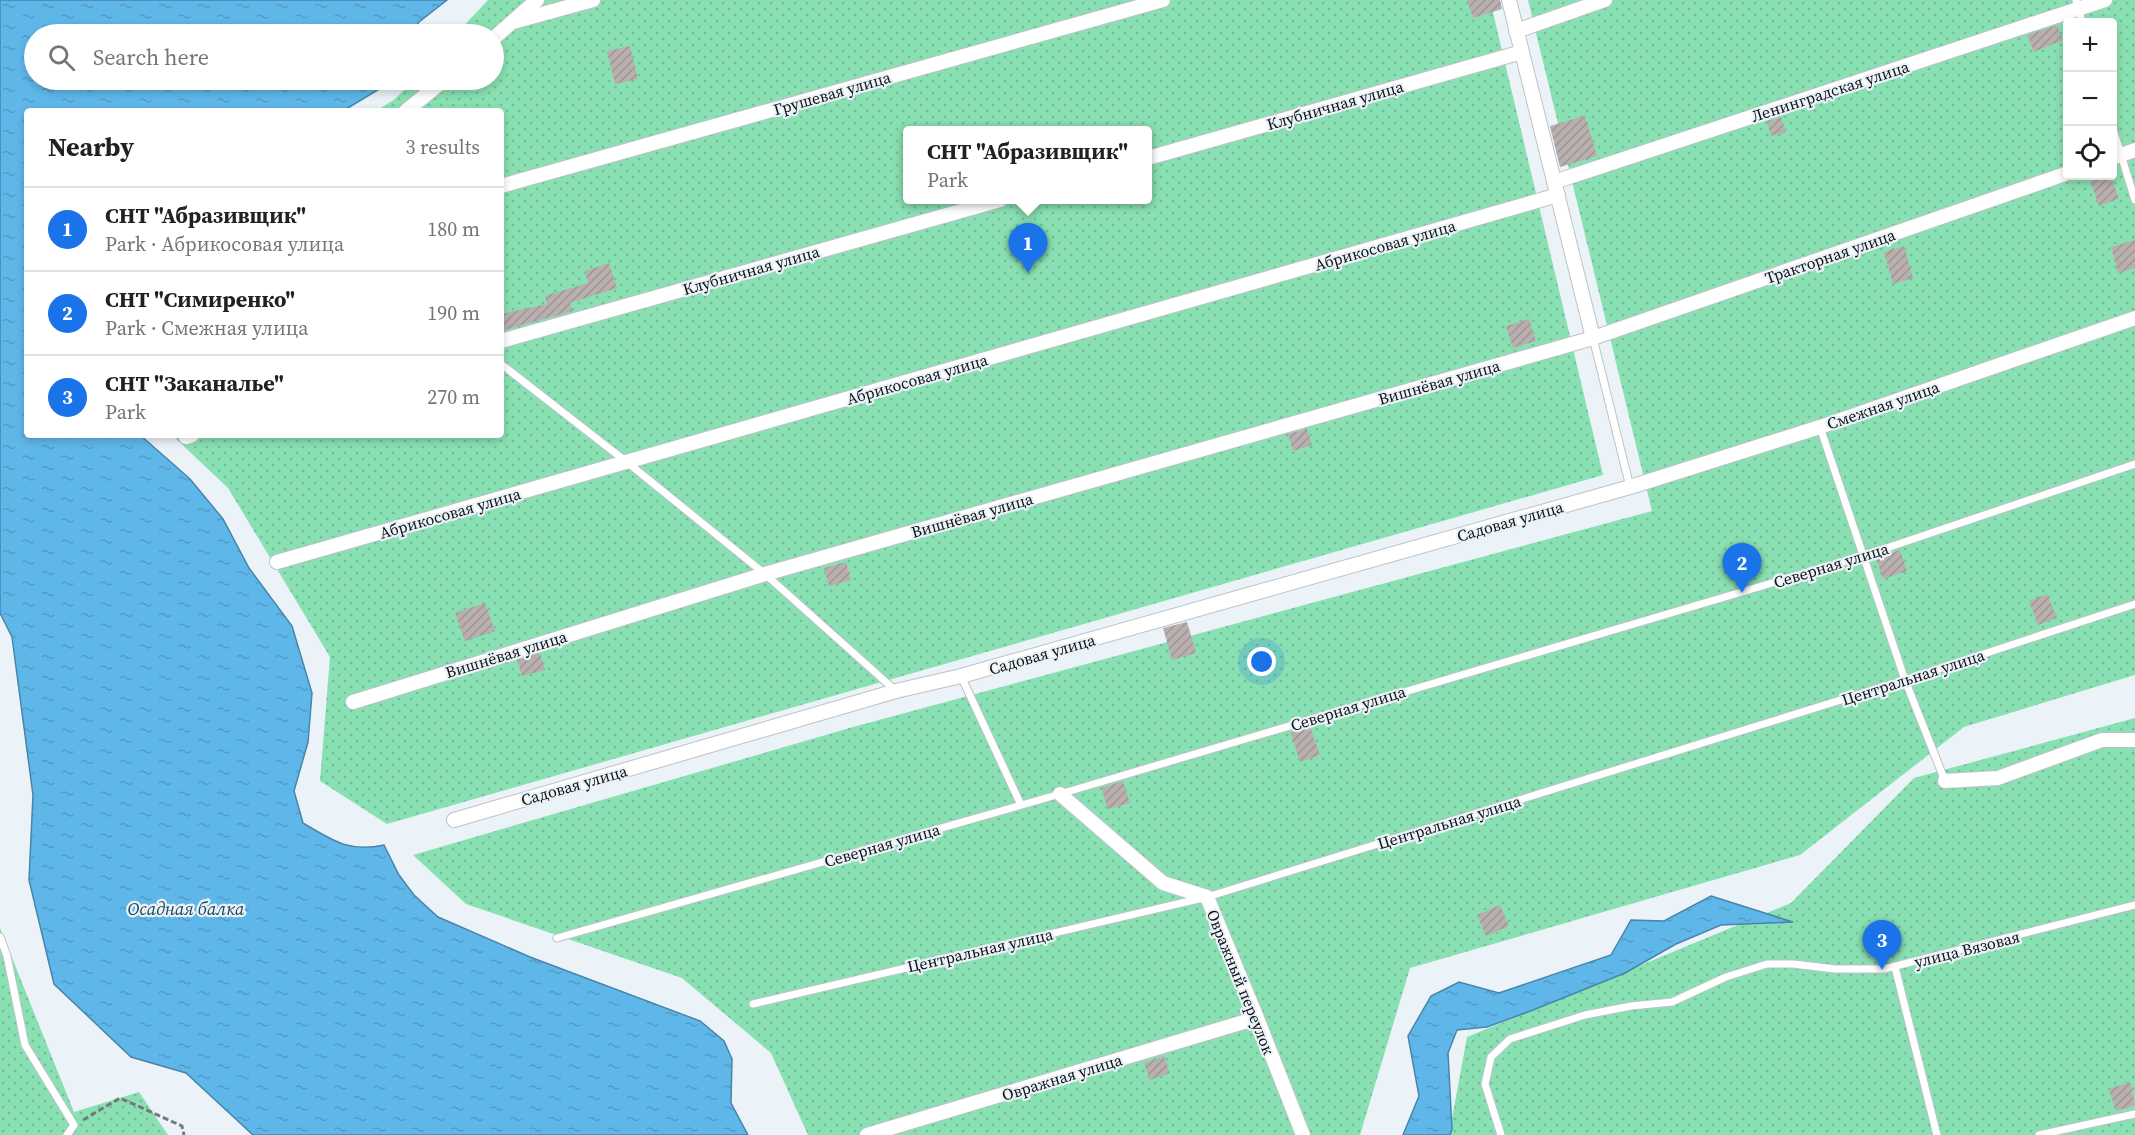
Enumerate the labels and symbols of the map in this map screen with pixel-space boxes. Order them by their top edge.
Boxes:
street label: Ленинградская улица [1748,55,1913,127]
street label: Грушевая улица [771,66,894,120]
street label: Клубничная улица [1264,75,1407,135]
street label: Абрикосовая улица [1312,214,1459,276]
street label: Тракторная улица [1762,223,1899,289]
pin: 1 [1008,224,1048,273]
street label: Клубничная улица [680,240,823,300]
street label: Абрикосовая улица [844,348,991,410]
street label: Вишнёвая улица [1375,354,1503,410]
street label: Смежная улица [1824,375,1943,435]
street label: Абрикосовая улица [377,482,524,544]
street label: Вишнёвая улица [908,487,1036,543]
street label: Садовая улица [1454,495,1567,547]
street label: Северная улица [1771,537,1892,593]
pin: 2 [1722,544,1762,593]
street label: Вишнёвая улица [443,625,570,683]
street label: Садовая улица [986,628,1099,680]
street label: Центральная улица [1839,643,1988,710]
your location [1247,647,1276,676]
street label: Северная улица [1288,680,1409,736]
street label: Садовая улица [518,759,631,811]
street label: Центральная улица [1375,789,1524,854]
street label: Северная улица [822,818,943,872]
water label: Осадная балка [128,896,245,921]
street label: Овражный переулок [1202,906,1280,1058]
pin: 3 [1862,920,1902,970]
street label: Центральная улица [905,922,1056,977]
street label: улица Вязовая [1912,925,2022,973]
street label: Овражная улица [999,1048,1126,1106]

